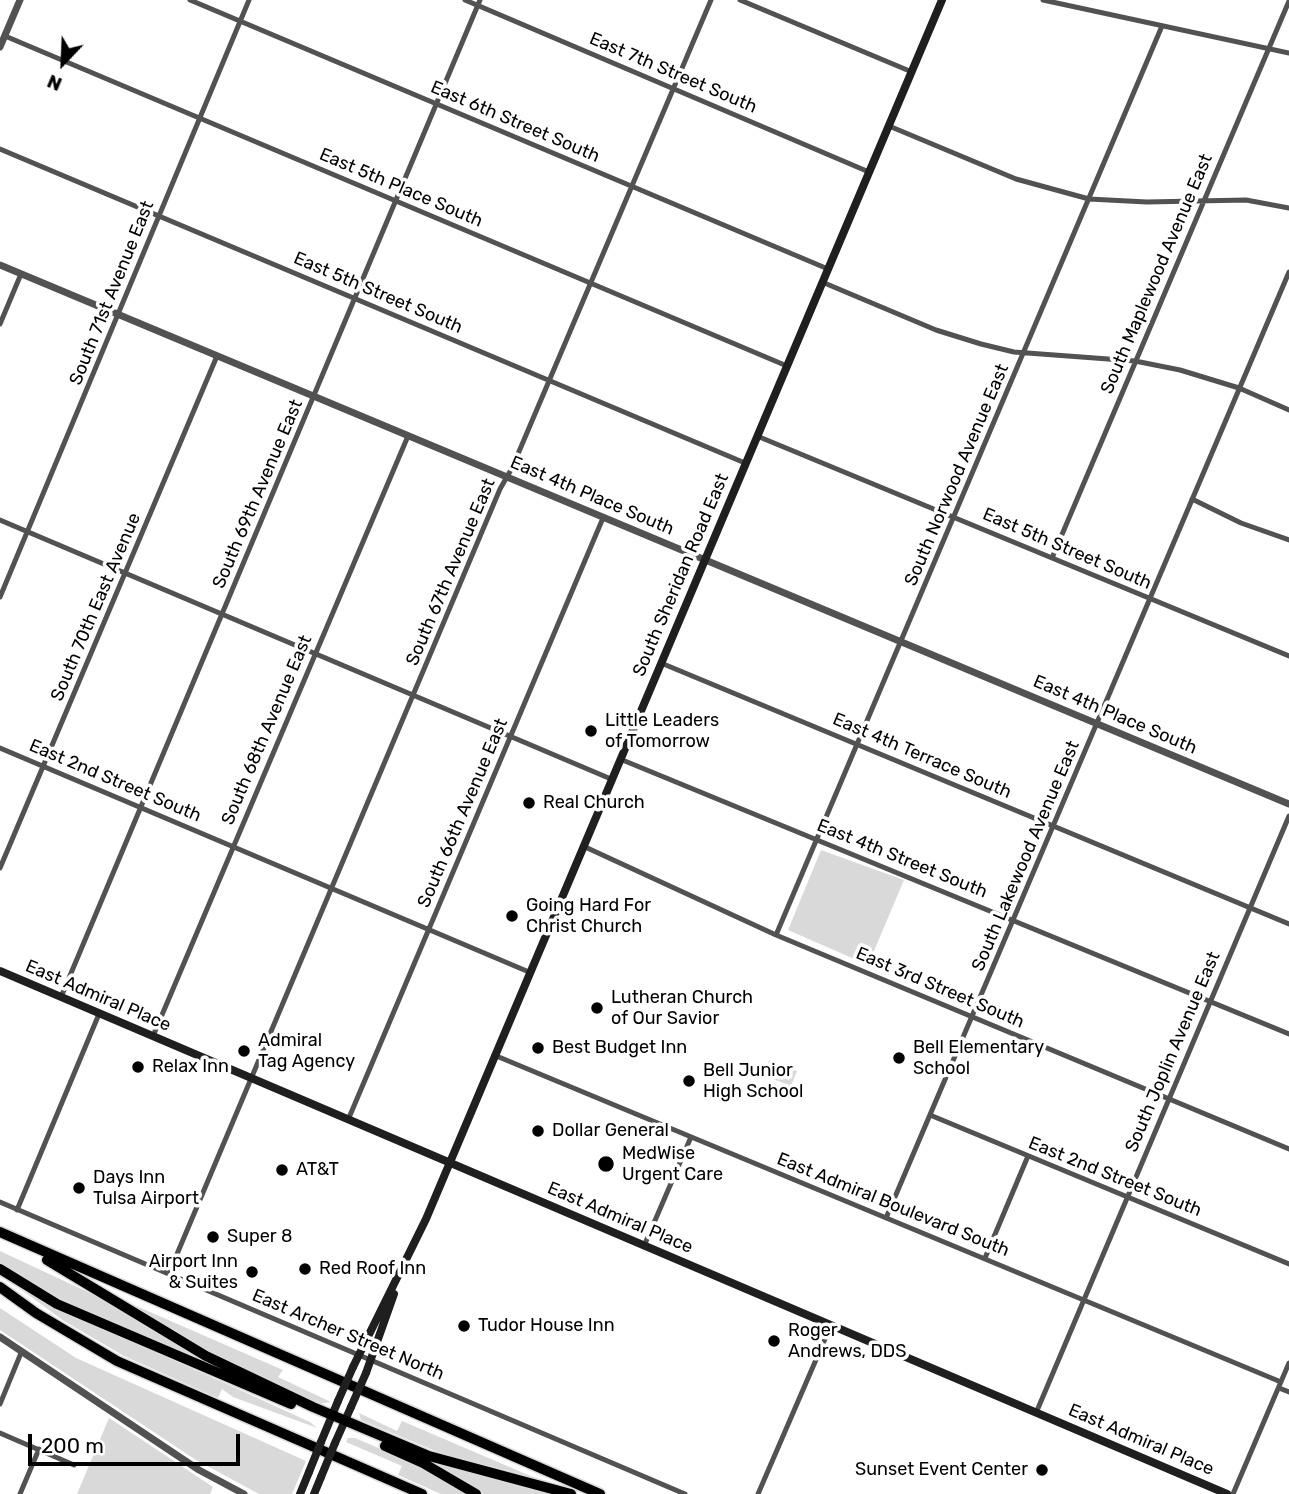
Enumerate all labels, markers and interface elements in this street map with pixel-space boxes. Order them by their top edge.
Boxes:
north arrow [28,28,98,98]
street label: East 7th Street South [586,28,760,118]
text: N [44,70,65,96]
street label: East 6th Street South [427,77,603,167]
street label: East 5th Place South [316,144,486,232]
street label: South Maplewood Avenue East [1097,151,1217,397]
street label: South 71st Avenue East [65,198,159,388]
street label: East 5th Street South [290,248,466,338]
street label: South Norwood Avenue East [900,361,1014,589]
street label: South 69th Avenue East [208,396,308,592]
street label: East 4th Place South [507,452,677,540]
street label: South Sheridan Road East [628,470,734,680]
street label: South 67th Avenue East [402,475,500,669]
street label: East 5th Street South [979,504,1155,594]
street label: South 70th East Avenue [47,510,145,704]
street label: South 68th Avenue East [217,632,317,828]
street label: East 4th Place South [1030,671,1200,759]
street label: East 4th Terrace South [829,709,1015,803]
place label: Little Leaders of Tomorrow [605,710,719,752]
street label: South 66th Avenue East [413,715,513,911]
marker: Little Leaders of Tomorrow [583,723,599,739]
street label: East 2nd Street South [26,735,204,827]
street label: South Lakewood Avenue East [968,738,1084,974]
place label: Real Church [543,792,645,814]
marker: Real Church [521,795,537,811]
street label: East 4th Street South [814,815,990,903]
place label: Going Hard For Christ Church [526,895,651,937]
marker: Going Hard For Christ Church [504,908,520,924]
street label: East 3rd Street South [853,943,1027,1033]
street label: South Joplin Avenue East [1121,948,1225,1156]
street label: East Admiral Place [22,956,174,1036]
place label: Lutheran Church of Our Savior [611,987,753,1030]
marker: Lutheran Church of Our Savior [589,1000,605,1016]
place label: Admiral Tag Agency [258,1030,355,1072]
place label: Best Budget Inn [552,1037,687,1059]
place label: Bell Elementary School [913,1037,1044,1080]
marker: Best Budget Inn [530,1040,546,1056]
marker: Admiral Tag Agency [236,1043,252,1059]
marker: Bell Elementary School [891,1050,907,1066]
place label: Relax Inn [152,1056,229,1078]
marker: Relax Inn [130,1059,146,1075]
place label: Bell Junior High School [703,1060,803,1102]
marker: Bell Junior High School [681,1073,697,1089]
place label: Dollar General [552,1120,669,1142]
marker: Dollar General [530,1123,546,1139]
street label: East 2nd Street South [1025,1132,1205,1222]
place label: MedWise Urgent Care [622,1143,723,1186]
street label: East Admiral Boulevard South [774,1148,1012,1262]
marker: MedWise Urgent Care [596,1154,616,1174]
place label: AT&T [296,1159,339,1181]
marker: AT&T [274,1162,290,1178]
place label: Days Inn Tulsa Airport [93,1167,199,1210]
street label: East Admiral Place [544,1178,696,1258]
marker: Days Inn Tulsa Airport [71,1180,87,1196]
place label: Super 8 [227,1226,293,1248]
marker: Super 8 [205,1229,221,1245]
place label: Airport Inn & Suites [149,1251,238,1294]
place label: Red Roof Inn [319,1258,426,1280]
marker: Red Roof Inn [297,1261,313,1277]
marker: Airport Inn & Suites [244,1264,260,1280]
street label: East Archer Street North [249,1285,447,1385]
place label: Tudor House Inn [478,1315,615,1337]
marker: Tudor House Inn [456,1318,472,1334]
place label: Roger Andrews, DDS [788,1320,906,1362]
marker: Roger Andrews, DDS [766,1333,782,1349]
street label: East Admiral Place [1065,1400,1217,1480]
scale bar [32,1420,243,1464]
text: 200 m [41,1433,104,1458]
place label: Sunset Event Center [855,1459,1028,1481]
marker: Sunset Event Center [1034,1462,1050,1478]

